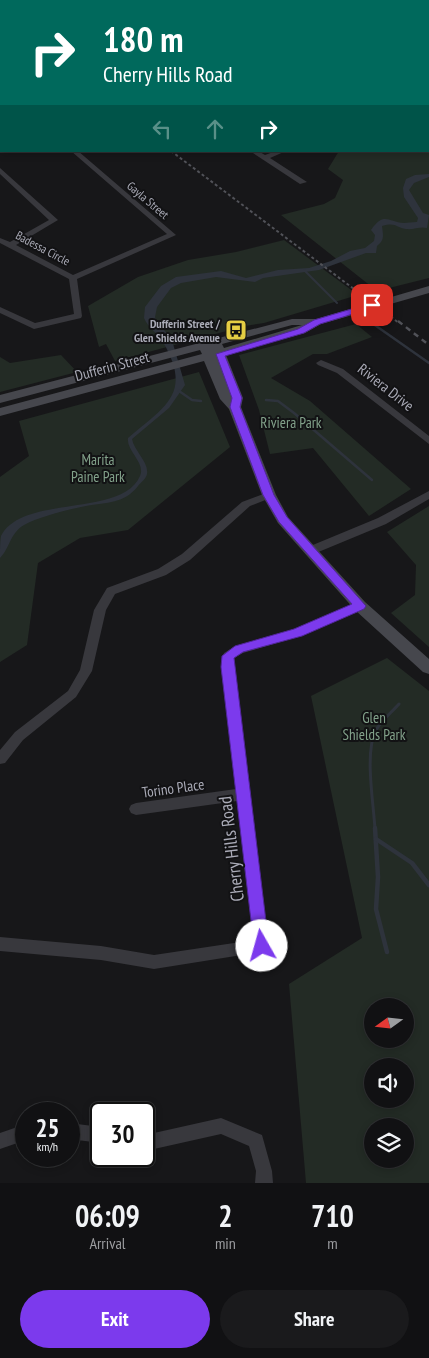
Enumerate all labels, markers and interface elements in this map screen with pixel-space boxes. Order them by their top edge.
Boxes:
text: 180 m [103,16,184,62]
icon: right [20,20,85,85]
text: Cherry Hills Road [103,60,233,88]
icon: left [148,115,176,143]
icon: ahead [201,115,229,143]
icon: right [254,115,282,143]
street label: Gayla Street [124,178,173,222]
street label: Badessa Circle [13,227,73,269]
pin [351,284,393,326]
icon: arrive [358,291,386,319]
place label: Dufferin Street / Glen Shields Avenue [134,316,221,345]
bus stop icon: Dufferin Street / Glen Shields Avenue [224,318,248,342]
street label: Dufferin Street [73,347,151,385]
street label: Riviera Drive [354,359,418,415]
park label: Riviera Park [260,413,322,432]
park label: Marita Paine Park [71,450,125,486]
park label: Glen Shields Park [342,708,406,744]
street label: Torino Place [141,774,205,802]
street label: Cherry Hills Road [213,795,249,903]
position arrow [235,919,287,971]
north arrow [364,998,414,1048]
map controls [364,998,414,1168]
button: sound [364,1058,414,1108]
speed limit sign: 30 [90,1102,155,1167]
text: 25 [36,1112,59,1144]
button: layers [364,1118,414,1168]
text: km/h [37,1139,58,1154]
text: 06:09 [75,1196,140,1235]
text: 2 [218,1196,233,1235]
text: 710 [311,1196,354,1235]
text: Arrival [89,1233,126,1253]
text: min [215,1233,236,1253]
text: m [327,1233,338,1253]
button: Exit [20,1290,210,1348]
button: Share [220,1290,409,1348]

